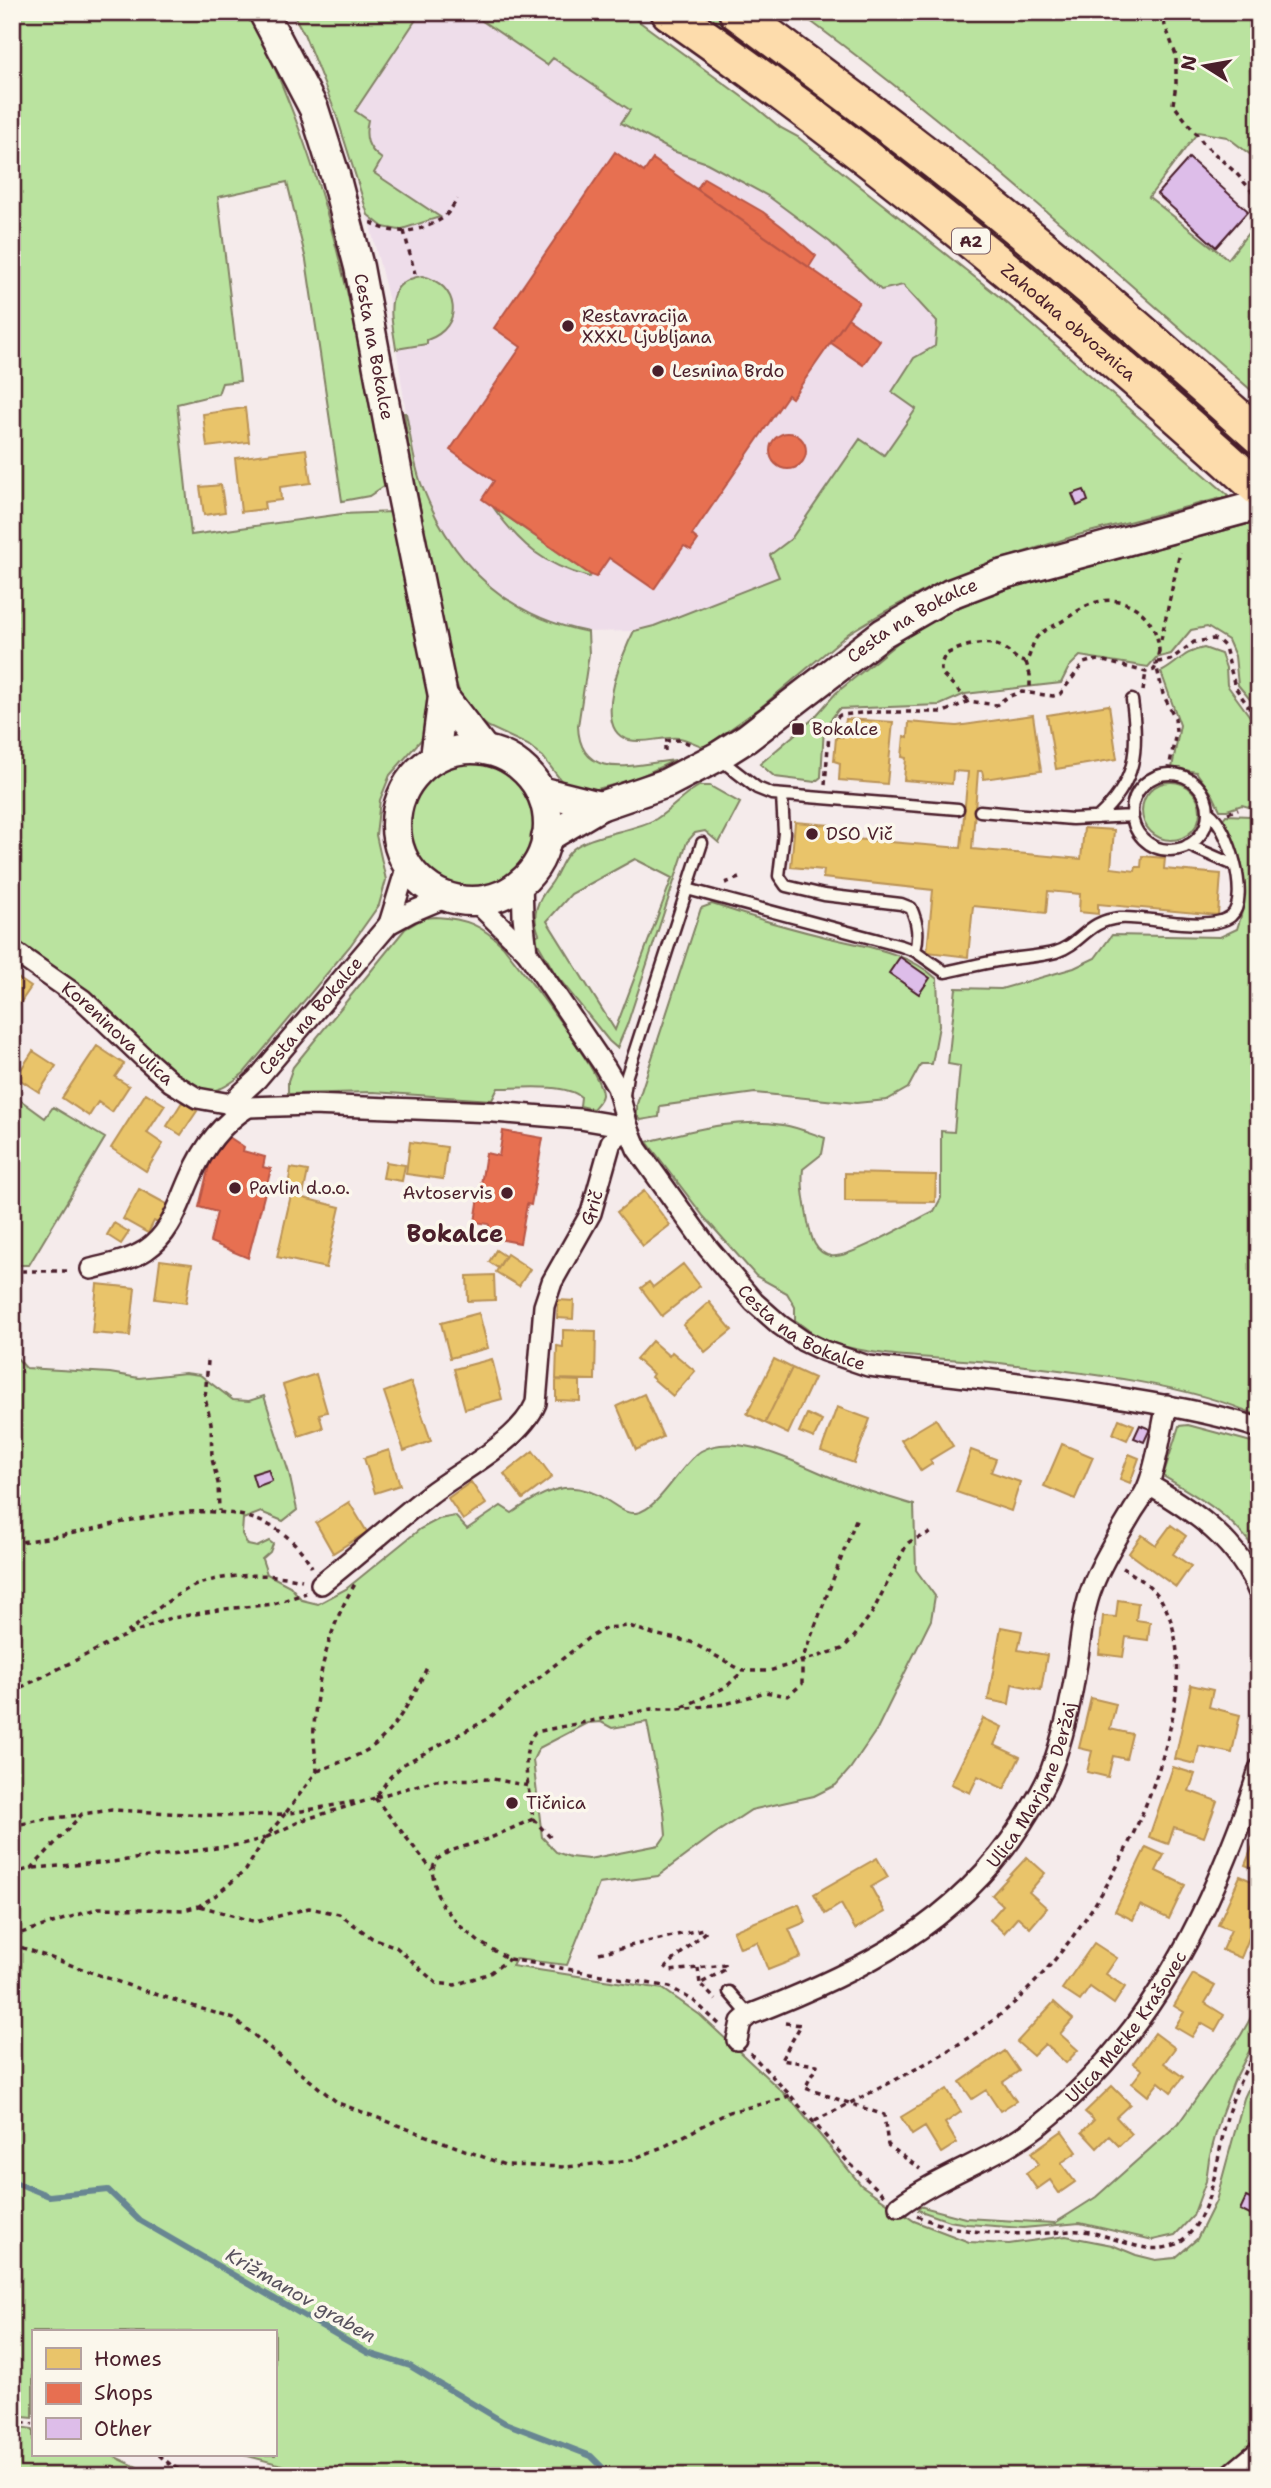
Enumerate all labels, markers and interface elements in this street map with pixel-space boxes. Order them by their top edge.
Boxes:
north arrow [1170,32,1240,102]
text: N [1175,53,1203,73]
road number: A2 [952,229,990,254]
street label: Zahodna obvoznica [996,258,1141,387]
street label: Cesta na Bokalce [348,271,399,422]
place label: Restavracija XXXL Ljubljana [582,304,712,349]
marker: Restavracija XXXL Ljubljana [560,318,576,334]
place label: Lesnina Brdo [672,359,784,383]
marker: Lesnina Brdo [650,363,666,379]
street label: Cesta na Bokalce [842,573,981,669]
place label: Bokalce [812,717,878,741]
marker: Bokalce [790,721,806,737]
place label: DSO Vič [826,822,893,846]
marker: DSO Vič [804,826,820,842]
street label: Cesta na Bokalce [253,952,368,1080]
street label: Koreninova ulica [57,976,179,1091]
place label: Pavlin d.o.o. [249,1176,350,1200]
marker: Pavlin d.o.o. [227,1180,243,1196]
place label: Avtoservis [402,1181,493,1205]
marker: Avtoservis [499,1185,515,1201]
street label: Grič [574,1187,609,1230]
district label: Bokalce [406,1218,504,1250]
street label: Cesta na Bokalce [732,1279,869,1376]
street label: Ulica Marjane Deržaj [981,1700,1082,1873]
place label: Tičnica [526,1791,586,1815]
marker: Tičnica [504,1795,520,1811]
street label: Ulica Metke Krašovec [1060,1947,1192,2108]
water label: Križmanov graben [221,2242,380,2349]
legend [32,2330,276,2456]
text: Homes [94,2345,162,2373]
text: Shops [94,2379,153,2407]
text: Other [94,2415,152,2443]

